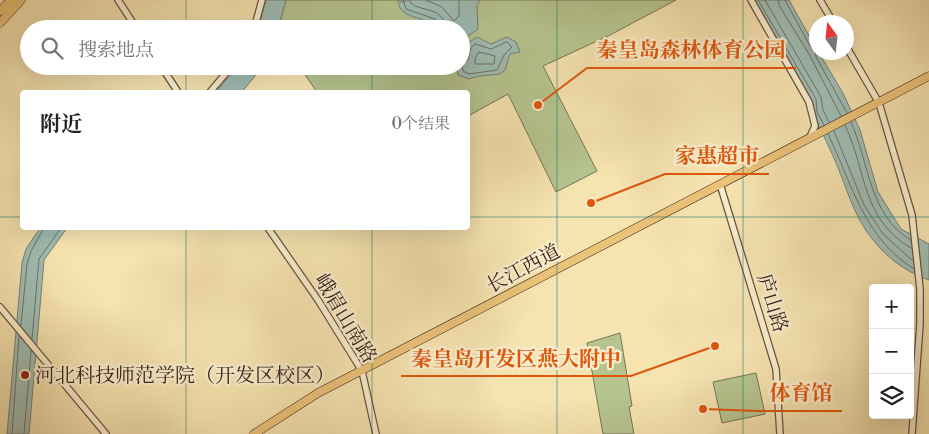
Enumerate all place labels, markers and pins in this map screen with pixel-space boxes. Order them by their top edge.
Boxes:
callout: 秦皇岛森林体育公园 [587,32,796,68]
callout: 家惠超市 [665,138,769,174]
callout: 秦皇岛开发区燕大附中 [401,340,631,376]
place label: 河北科技师范学院（开发区校区） [35,364,335,389]
marker: 河北科技师范学院（开发区校区） [19,369,31,381]
callout: 体育馆 [759,375,842,411]

